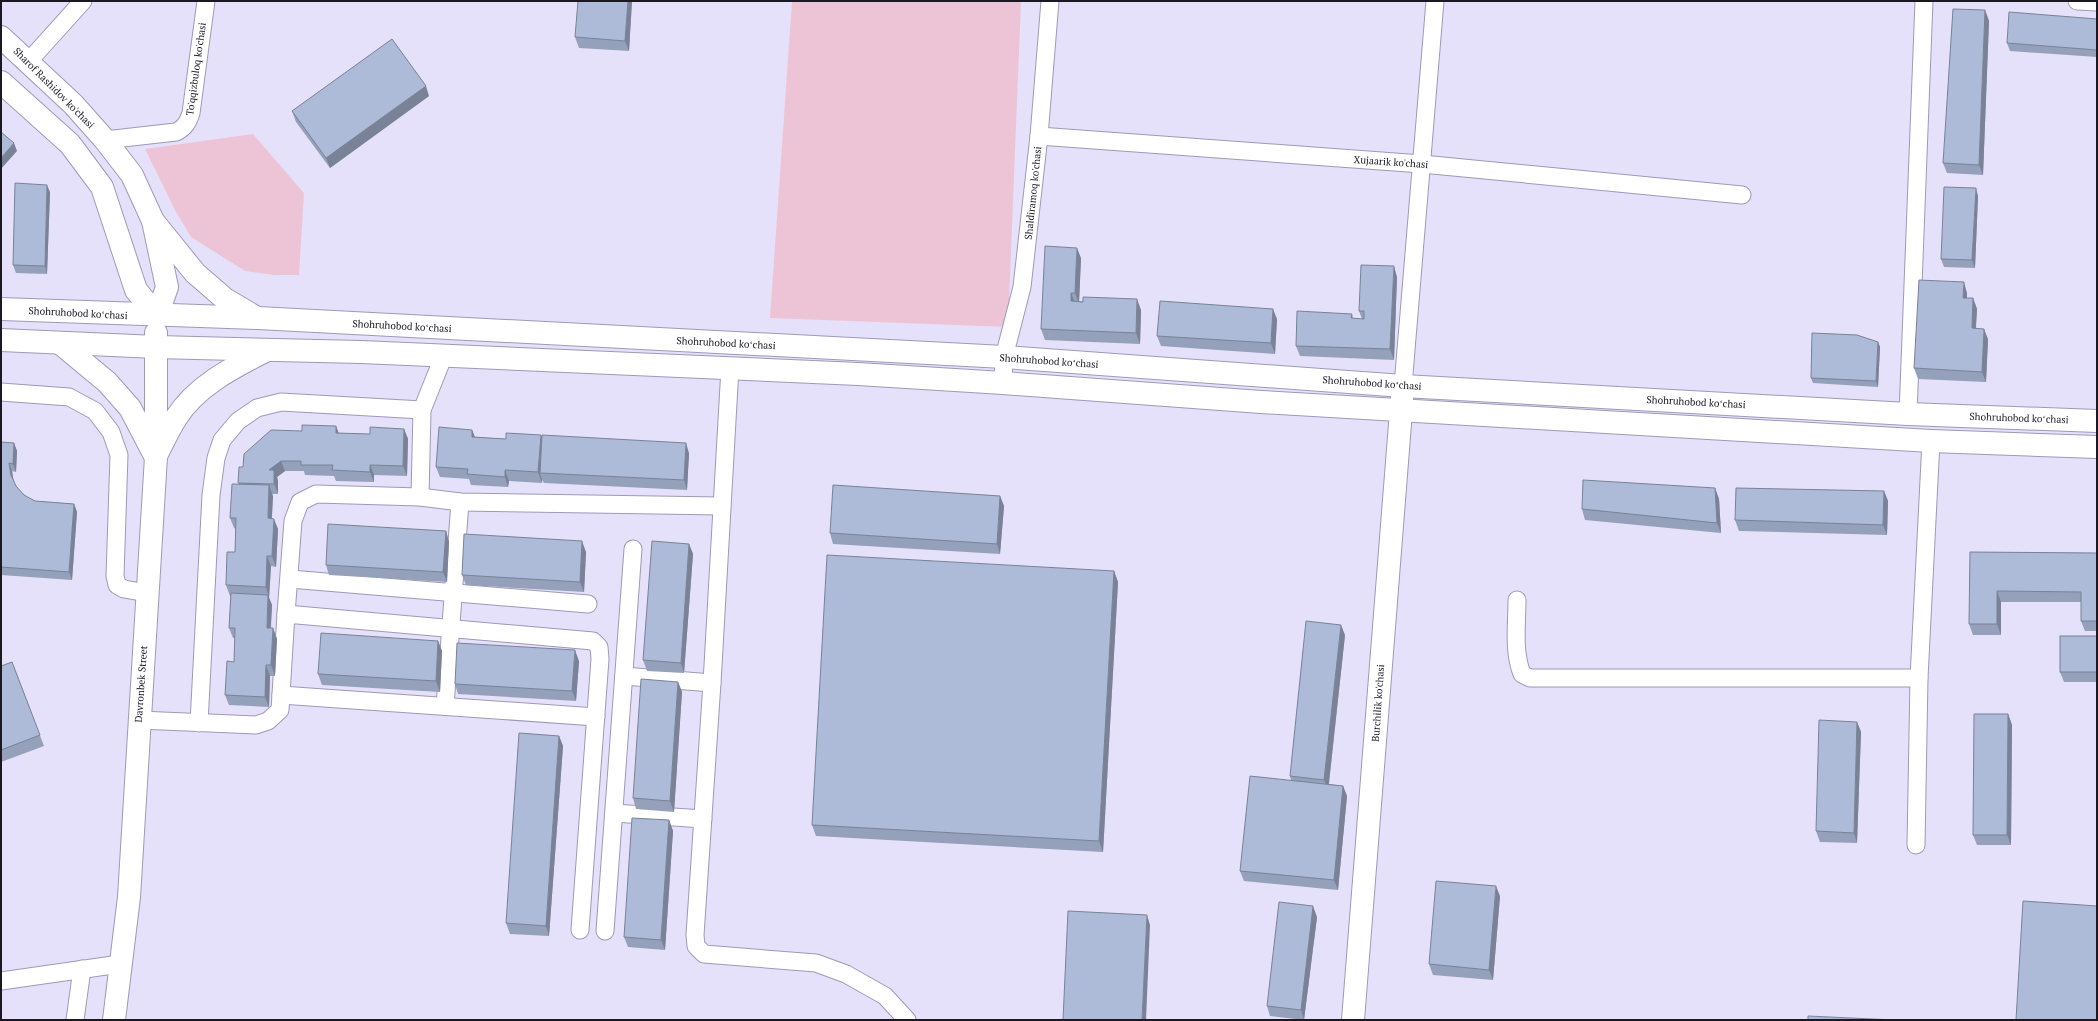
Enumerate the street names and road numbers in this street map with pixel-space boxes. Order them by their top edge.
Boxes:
street label: To'qqizbuloq ko'chasi [183,22,209,116]
street label: Sharof Rashidov ko'chasi [11,45,97,131]
street label: Shaldiramoq ko'chasi [1022,146,1044,240]
street label: Xujaarik ko'chasi [1353,153,1429,171]
street label: Shohruhobod koʻchasi [28,304,128,322]
street label: Shohruhobod koʻchasi [352,317,452,335]
street label: Shohruhobod koʻchasi [676,334,776,352]
street label: Shohruhobod koʻchasi [999,351,1099,371]
street label: Shohruhobod koʻchasi [1322,373,1422,393]
street label: Shohruhobod koʻchasi [1646,393,1746,411]
street label: Shohruhobod koʻchasi [1969,410,2069,426]
street label: Davronbek Street [132,645,150,723]
street label: Burchilik ko'chasi [1369,664,1387,742]

